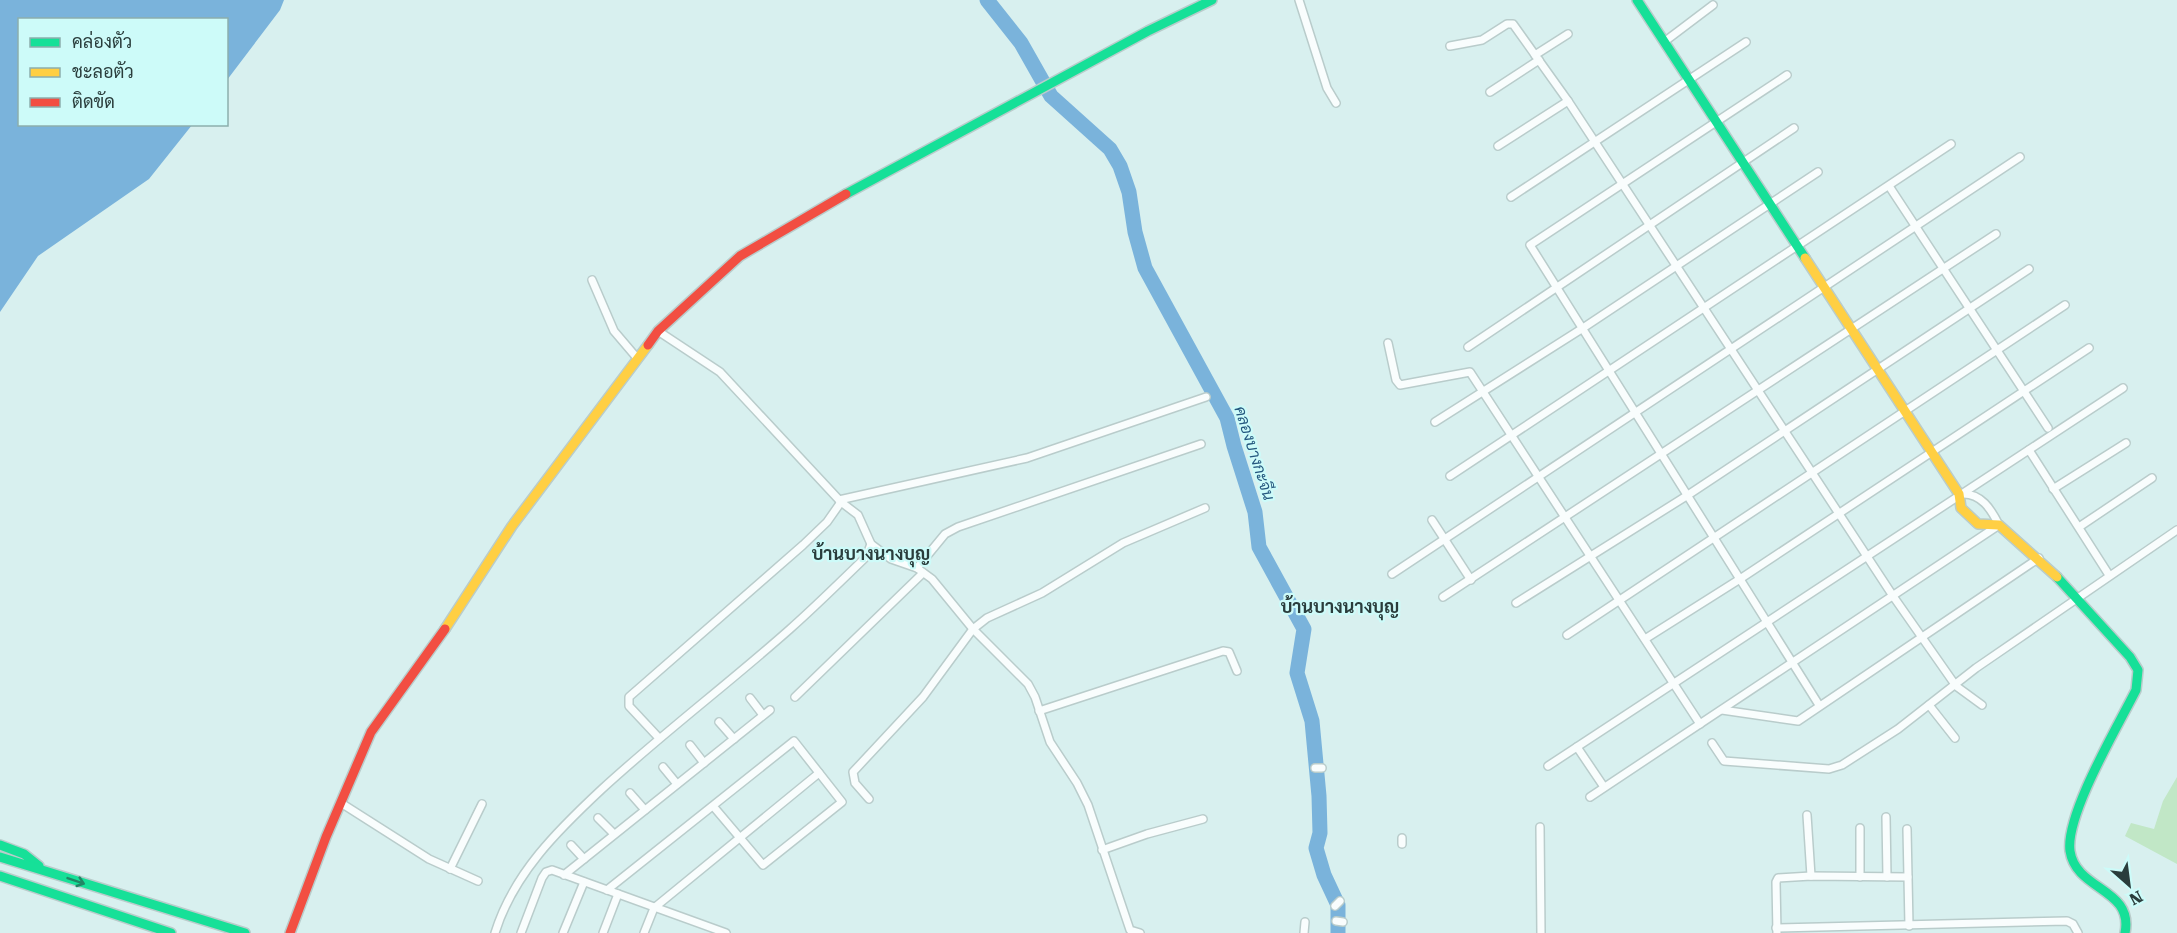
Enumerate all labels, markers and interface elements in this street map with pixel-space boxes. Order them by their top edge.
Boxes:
legend [18,18,228,126]
text: คล่องตัว [72,30,132,52]
text: ชะลอตัว [72,61,134,82]
text: ติดขัด [72,91,115,112]
water label: คลองบางกะจีน [1230,403,1281,503]
district label: บ้านบางนางบุญ [812,542,930,568]
district label: บ้านบางนางบุญ [1281,595,1399,621]
north arrow [2099,855,2159,915]
one-way arrow [66,876,85,887]
text: N [2126,887,2146,909]

